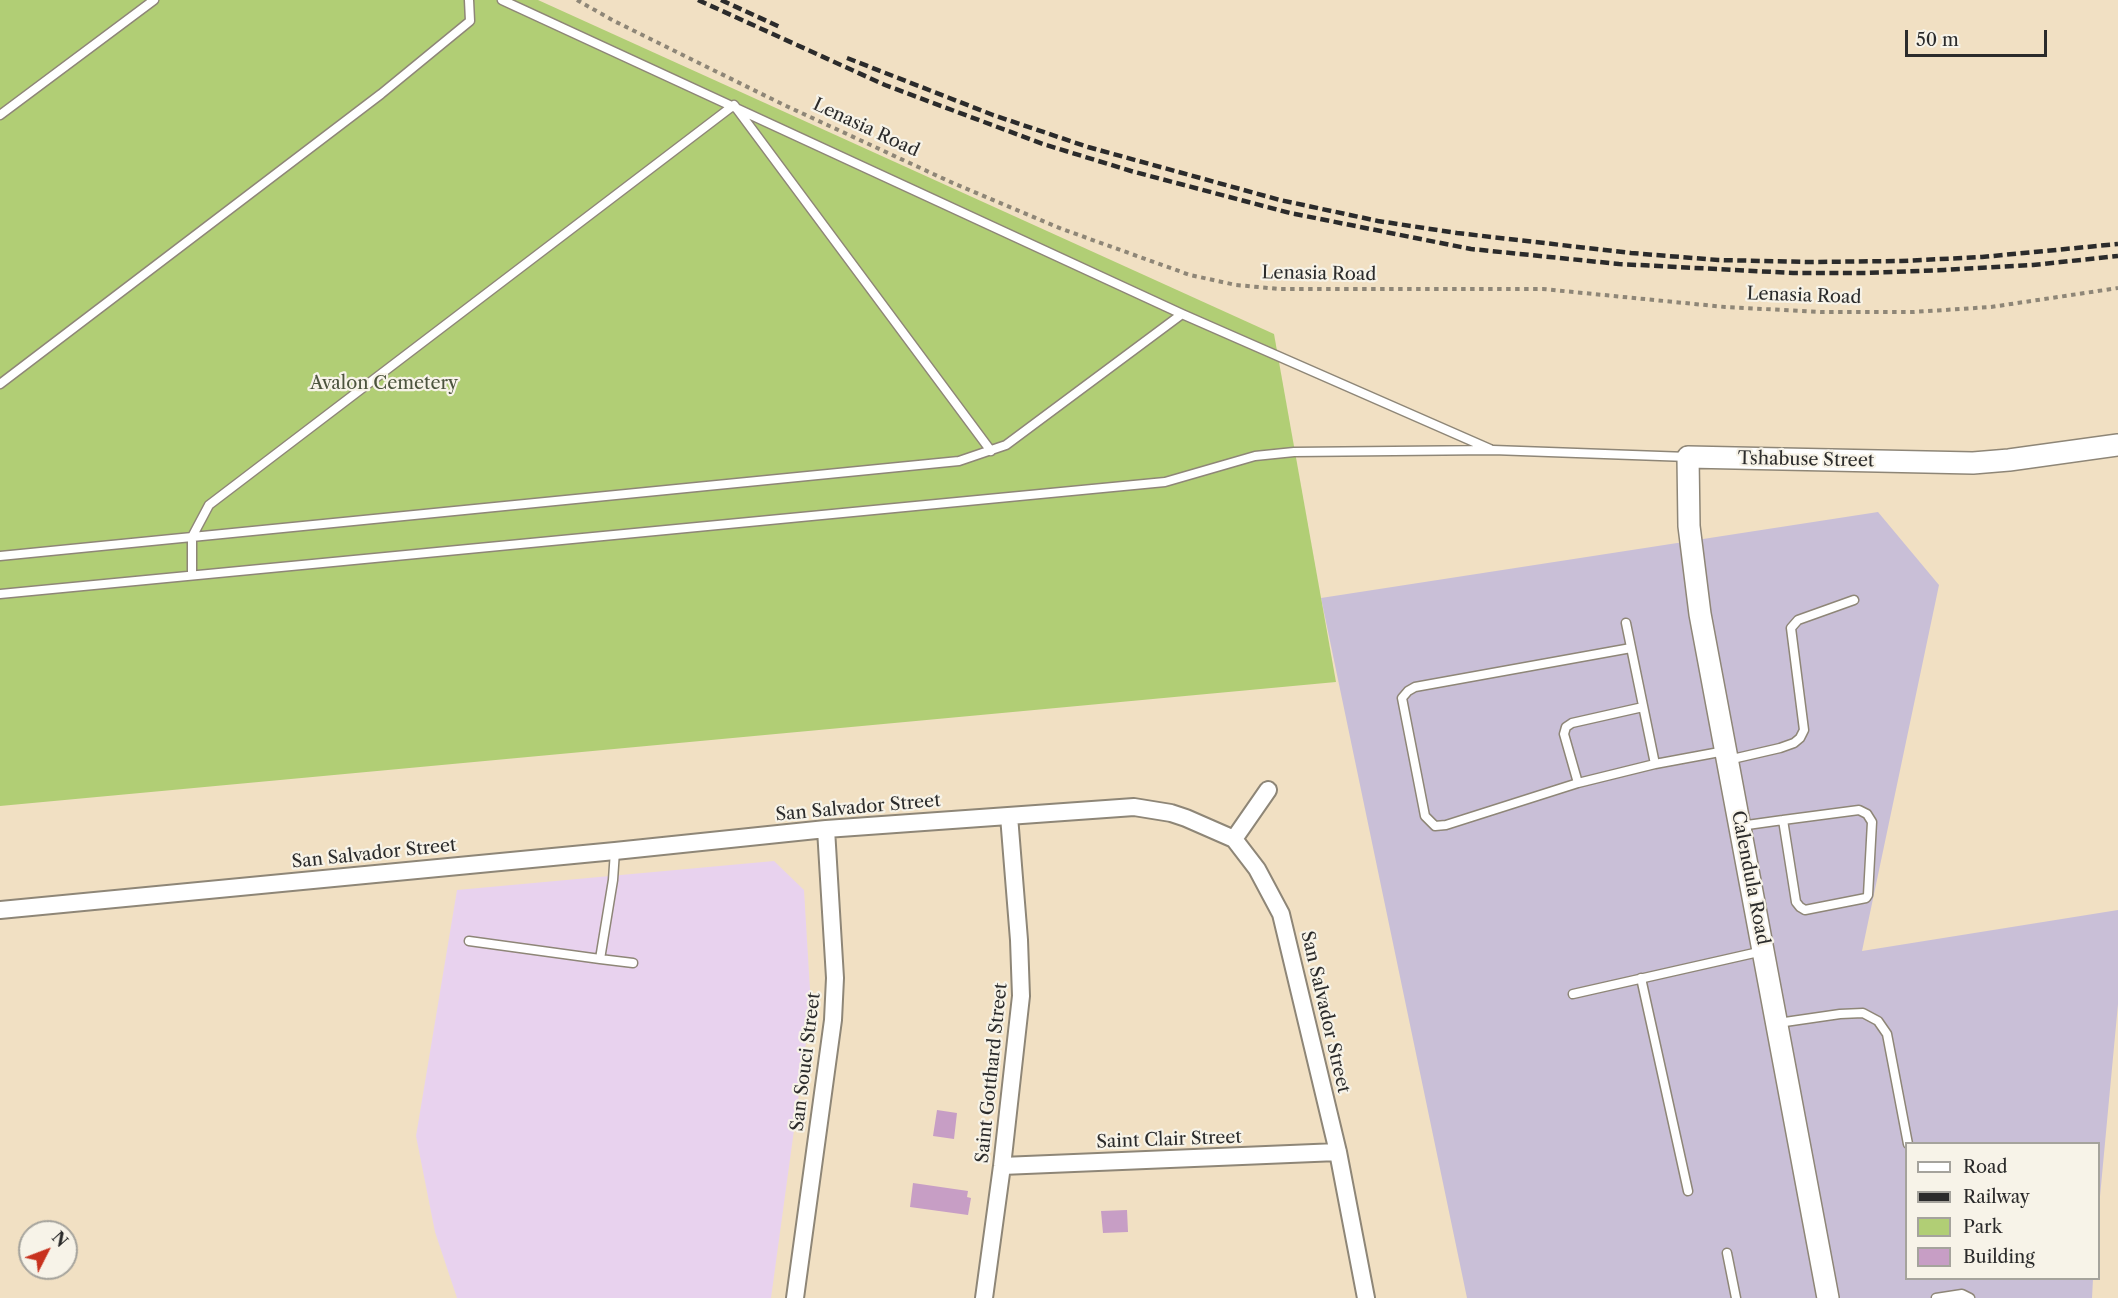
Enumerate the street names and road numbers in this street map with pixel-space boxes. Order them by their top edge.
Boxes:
street label: Lenasia Road [809,94,923,162]
street label: Lenasia Road [1261,262,1377,286]
street label: Lenasia Road [1746,283,1862,309]
street label: Tshabuse Street [1738,448,1874,472]
street label: San Salvador Street [775,790,941,826]
street label: Calendula Road [1726,809,1774,947]
street label: San Salvador Street [290,835,458,873]
street label: San Salvador Street [1296,929,1354,1095]
street label: Saint Gotthard Street [972,982,1012,1164]
street label: San Souci Street [787,991,825,1133]
street label: Saint Clair Street [1096,1127,1242,1153]

